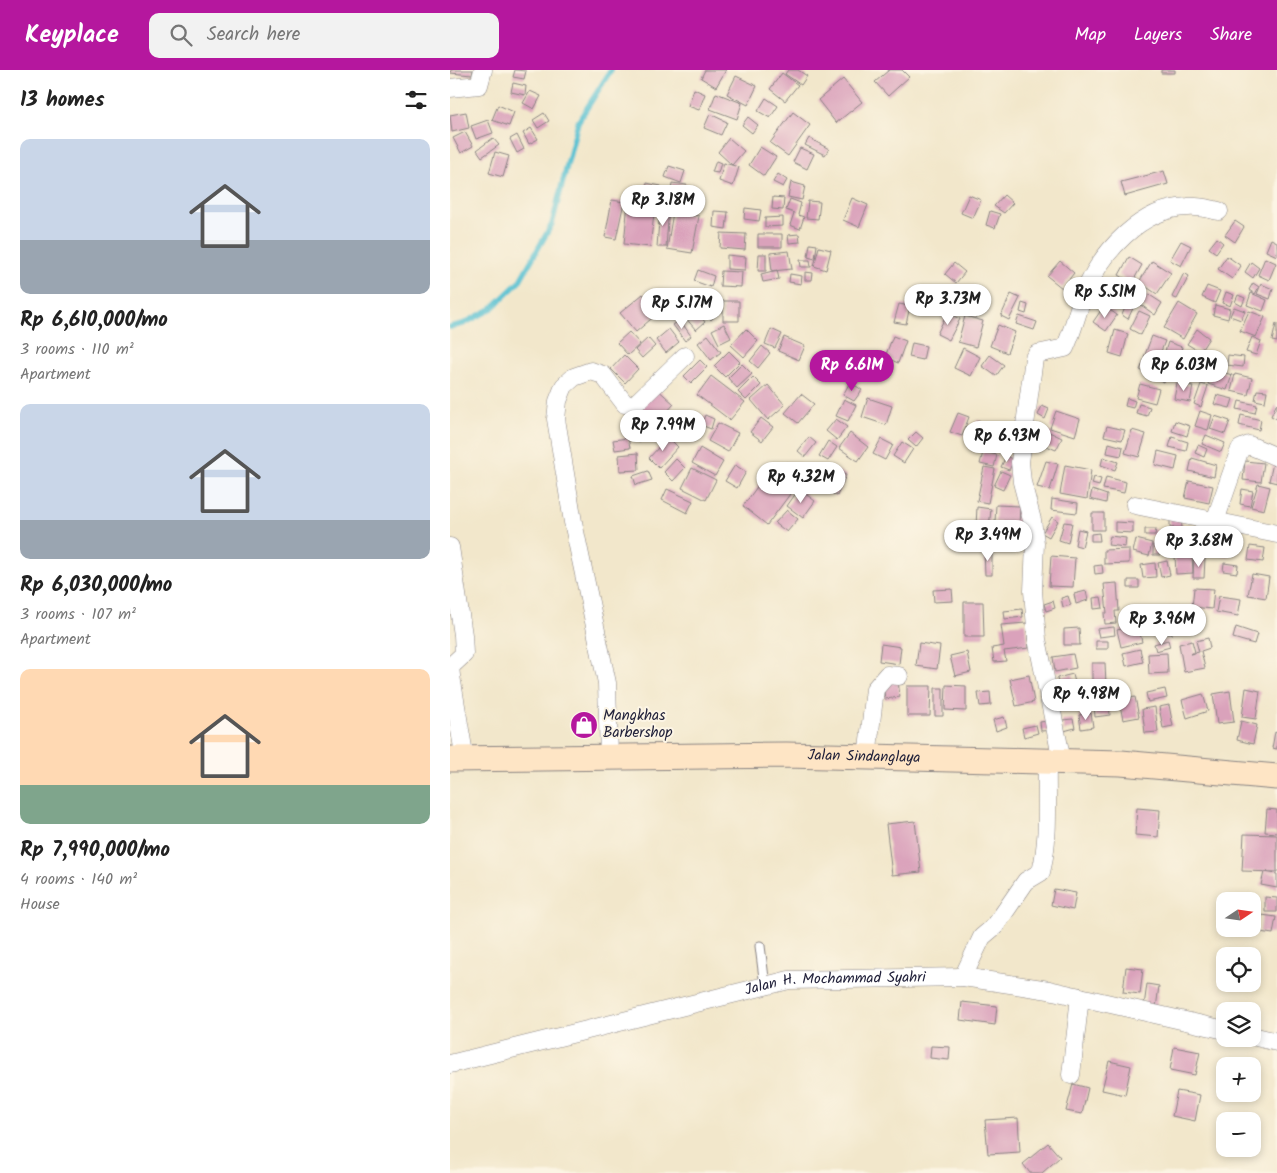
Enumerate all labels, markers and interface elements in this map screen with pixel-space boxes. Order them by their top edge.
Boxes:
search box [149,13,499,58]
text: Keyplace [25,16,119,55]
text: Search here [207,20,300,50]
icon: search [167,21,195,49]
text: Map [1075,21,1106,50]
text: Layers [1134,21,1182,50]
text: Share [1210,21,1252,50]
text: 13 homes [20,84,105,117]
icon: filters [402,86,430,114]
icon: home [180,171,270,261]
pin: Rp 3.18M [611,184,715,227]
text: Rp 3.18M [631,188,695,213]
pin: Rp 5.51M [1053,276,1157,319]
text: Rp 5.51M [1074,280,1136,305]
pin: Rp 3.73M [896,284,1000,326]
text: Rp 3.73M [915,287,981,312]
pin: Rp 5.17M [630,288,734,330]
text: Rp 5.17M [652,291,712,316]
text: Rp 6,610,000/mo [20,304,168,337]
text: 3 rooms · 110 m² [20,337,134,362]
pin: Rp 6.61M [800,350,904,392]
pin: Rp 6.03M [1132,350,1236,392]
text: Rp 6.61M [821,353,883,378]
text: Rp 6.03M [1151,353,1217,378]
text: Apartment [20,362,91,387]
pin: Rp 7.99M [611,410,715,452]
text: Rp 7.99M [631,413,695,438]
pin: Rp 6.93M [955,420,1059,463]
text: Rp 6.93M [974,424,1040,449]
icon: home [180,436,270,526]
pin: Rp 4.32M [749,462,853,504]
text: Rp 4.32M [767,465,835,490]
pin: Rp 3.49M [936,520,1040,562]
text: Rp 3.49M [955,523,1021,548]
pin: Rp 3.68M [1147,526,1251,568]
text: Rp 3.68M [1165,529,1233,554]
text: Rp 6,030,000/mo [20,569,172,602]
text: 3 rooms · 107 m² [20,602,136,627]
pin: Rp 3.96M [1110,604,1214,646]
text: Rp 3.96M [1129,607,1195,632]
text: Apartment [20,627,91,652]
pin: Rp 4.98M [1034,678,1138,721]
text: Rp 4.98M [1053,682,1119,707]
icon: home [180,701,270,791]
place label: Mangkhas Barbershop [603,704,673,745]
shop icon: Mangkhas Barbershop [569,710,599,740]
street label: Jalan Sindanglaya [807,744,921,770]
text: Rp 7,990,000/mo [20,834,170,867]
text: 4 rooms · 140 m² [20,867,137,892]
text: House [20,892,60,917]
north arrow [1216,892,1261,938]
map controls [1216,892,1261,1157]
button: locate [1216,947,1261,992]
street label: Jalan H. Mochammad Syahri [742,966,927,1003]
button: layers [1216,1002,1261,1047]
button: + [1216,1057,1261,1102]
button: − [1216,1112,1261,1157]

